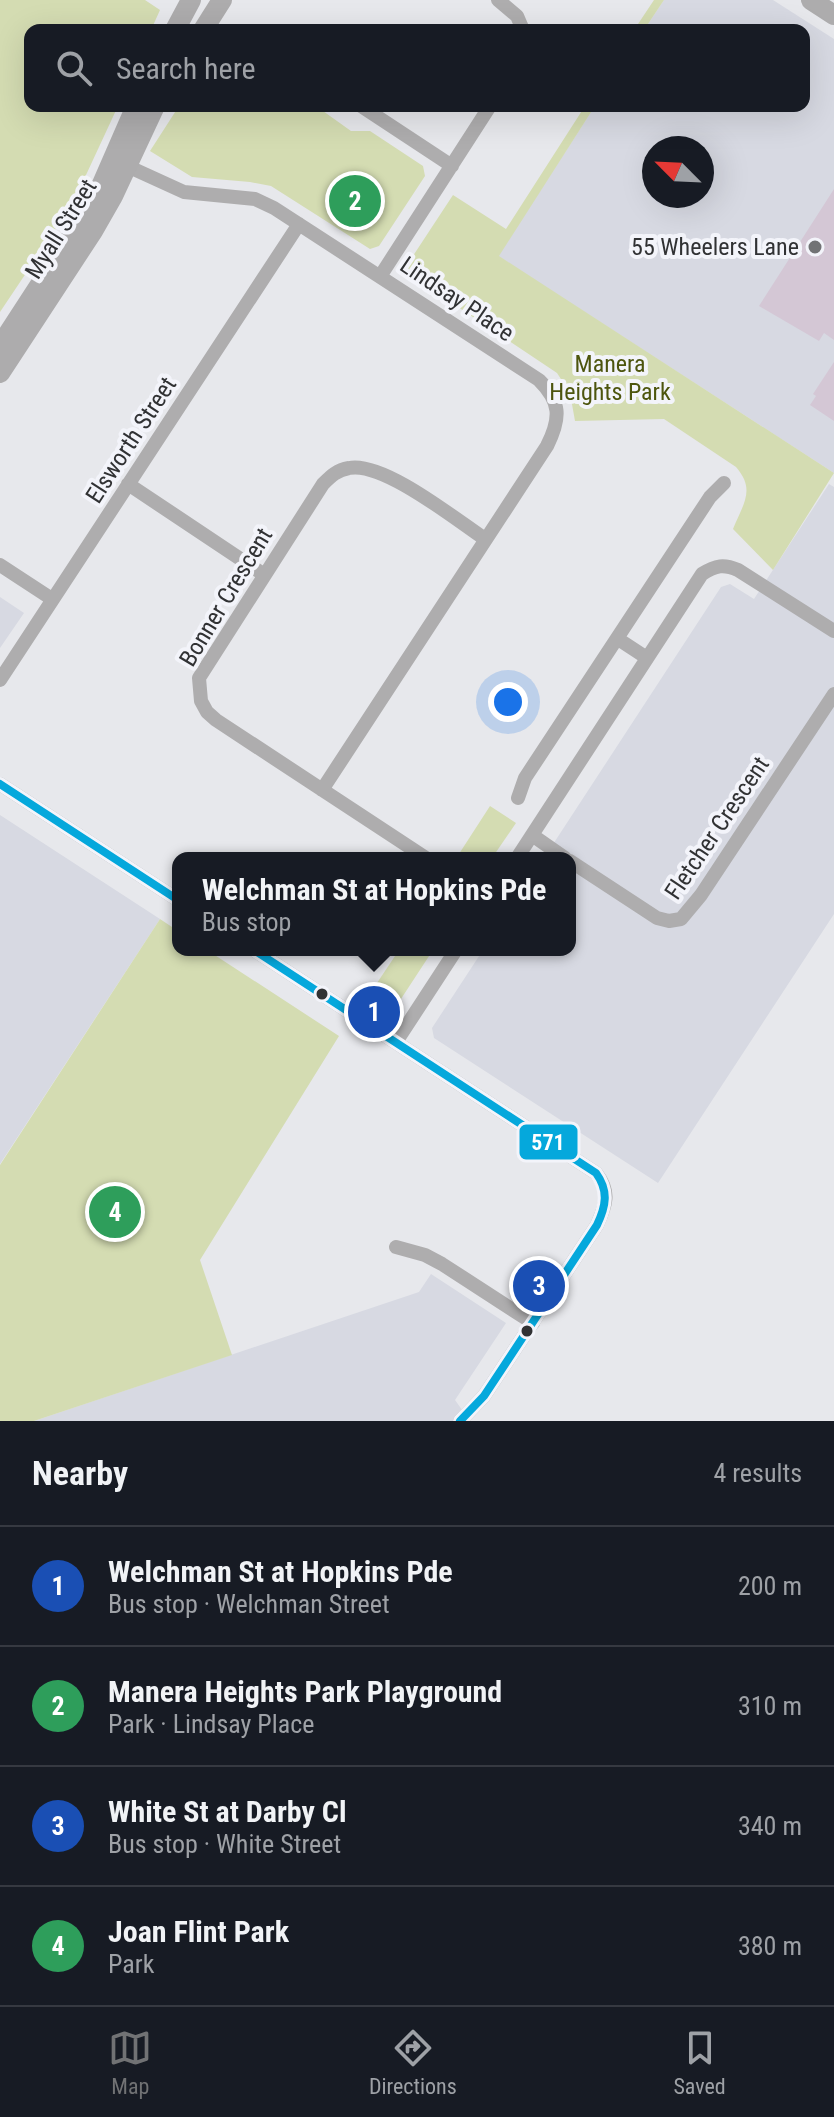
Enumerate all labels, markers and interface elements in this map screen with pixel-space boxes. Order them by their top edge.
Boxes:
search box [24,24,810,112]
icon: search [52,46,96,90]
text: Search here [116,51,256,86]
north arrow [642,136,714,208]
pin: 2 [329,171,381,231]
street label: Myall Street [19,174,103,284]
place label: 55 Wheelers Lane [631,233,799,261]
marker: 55 Wheelers Lane [806,238,824,256]
street label: Lindsay Place [395,251,519,347]
park label: Manera Heights Park [549,350,671,406]
street label: Elsworth Street [80,372,182,508]
street label: Bonner Crescent [174,523,278,671]
your location [488,682,528,722]
street label: Fletcher Crescent [659,751,775,905]
popup [172,852,576,956]
text: Welchman St at Hopkins Pde [202,872,546,907]
text: Bus stop [202,907,291,937]
pin: 1 [348,982,400,1042]
unlabelled marker [314,986,330,1002]
line badge: 571 [518,1123,579,1161]
text: 571 [531,1130,565,1155]
pin: 4 [89,1182,141,1242]
pin: 3 [513,1256,565,1316]
unlabelled marker [519,1323,535,1339]
text: Nearby [32,1453,128,1493]
text: 4 results [713,1458,802,1488]
text: Welchman St at Hopkins Pde [108,1554,453,1589]
text: 1 [51,1571,65,1601]
text: 200 m [738,1571,802,1601]
text: Bus stop · Welchman Street [108,1589,390,1619]
text: Manera Heights Park Playground [108,1674,502,1709]
text: 2 [51,1691,65,1721]
text: 310 m [738,1691,802,1721]
text: Park · Lindsay Place [108,1709,314,1739]
text: White St at Darby Cl [108,1794,346,1829]
text: 3 [51,1811,65,1841]
text: 340 m [738,1811,802,1841]
text: Bus stop · White Street [108,1829,341,1859]
text: Joan Flint Park [108,1914,289,1949]
text: 4 [51,1931,65,1961]
text: 380 m [738,1931,802,1961]
text: Park [108,1949,154,1979]
tab: Map [108,2026,152,2099]
tab: Directions [369,2026,457,2099]
tab: Saved [673,2026,726,2099]

